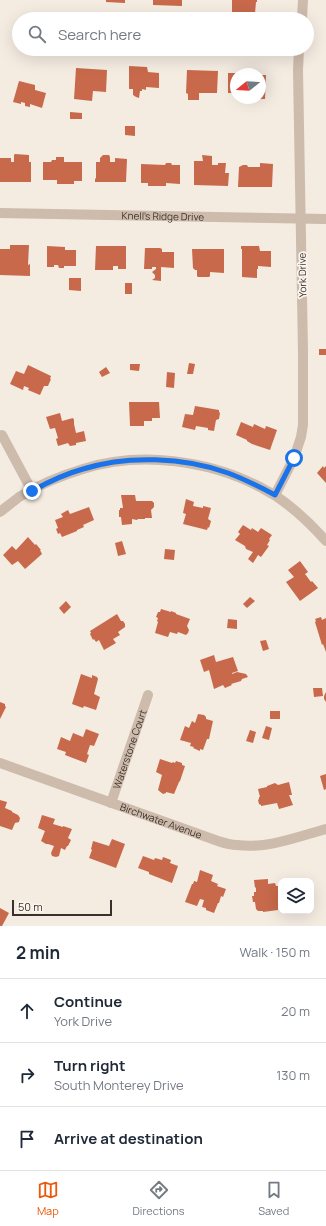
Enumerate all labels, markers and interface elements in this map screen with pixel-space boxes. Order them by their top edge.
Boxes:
search box [12,12,314,56]
icon: search [26,23,48,45]
text: Search here [58,24,141,45]
north arrow [230,68,266,104]
street label: Knell's Ridge Drive [122,208,205,224]
street label: York Drive [295,252,309,297]
route start [285,449,303,467]
route end [23,482,41,500]
street label: Waterstone Court [109,708,150,791]
street label: Birchwater Avenue [118,800,204,842]
map controls [278,878,314,914]
button: layers [278,878,314,914]
scale bar [12,898,112,917]
text: 50 m [18,899,43,914]
text: 2 min [16,941,60,964]
text: Walk · 150 m [239,943,310,961]
text: Continue [54,991,122,1012]
icon: ahead [16,1000,38,1022]
text: 20 m [281,1002,310,1020]
text: York Drive [54,1012,112,1030]
text: Turn right [54,1055,125,1076]
icon: right [16,1064,38,1086]
text: 130 m [276,1066,310,1084]
text: South Monterey Drive [54,1076,184,1094]
icon: arrive [16,1128,38,1150]
text: Arrive at destination [54,1128,203,1149]
tab: Map [37,1179,59,1218]
tab: Directions [132,1179,185,1218]
tab: Saved [258,1179,289,1218]

